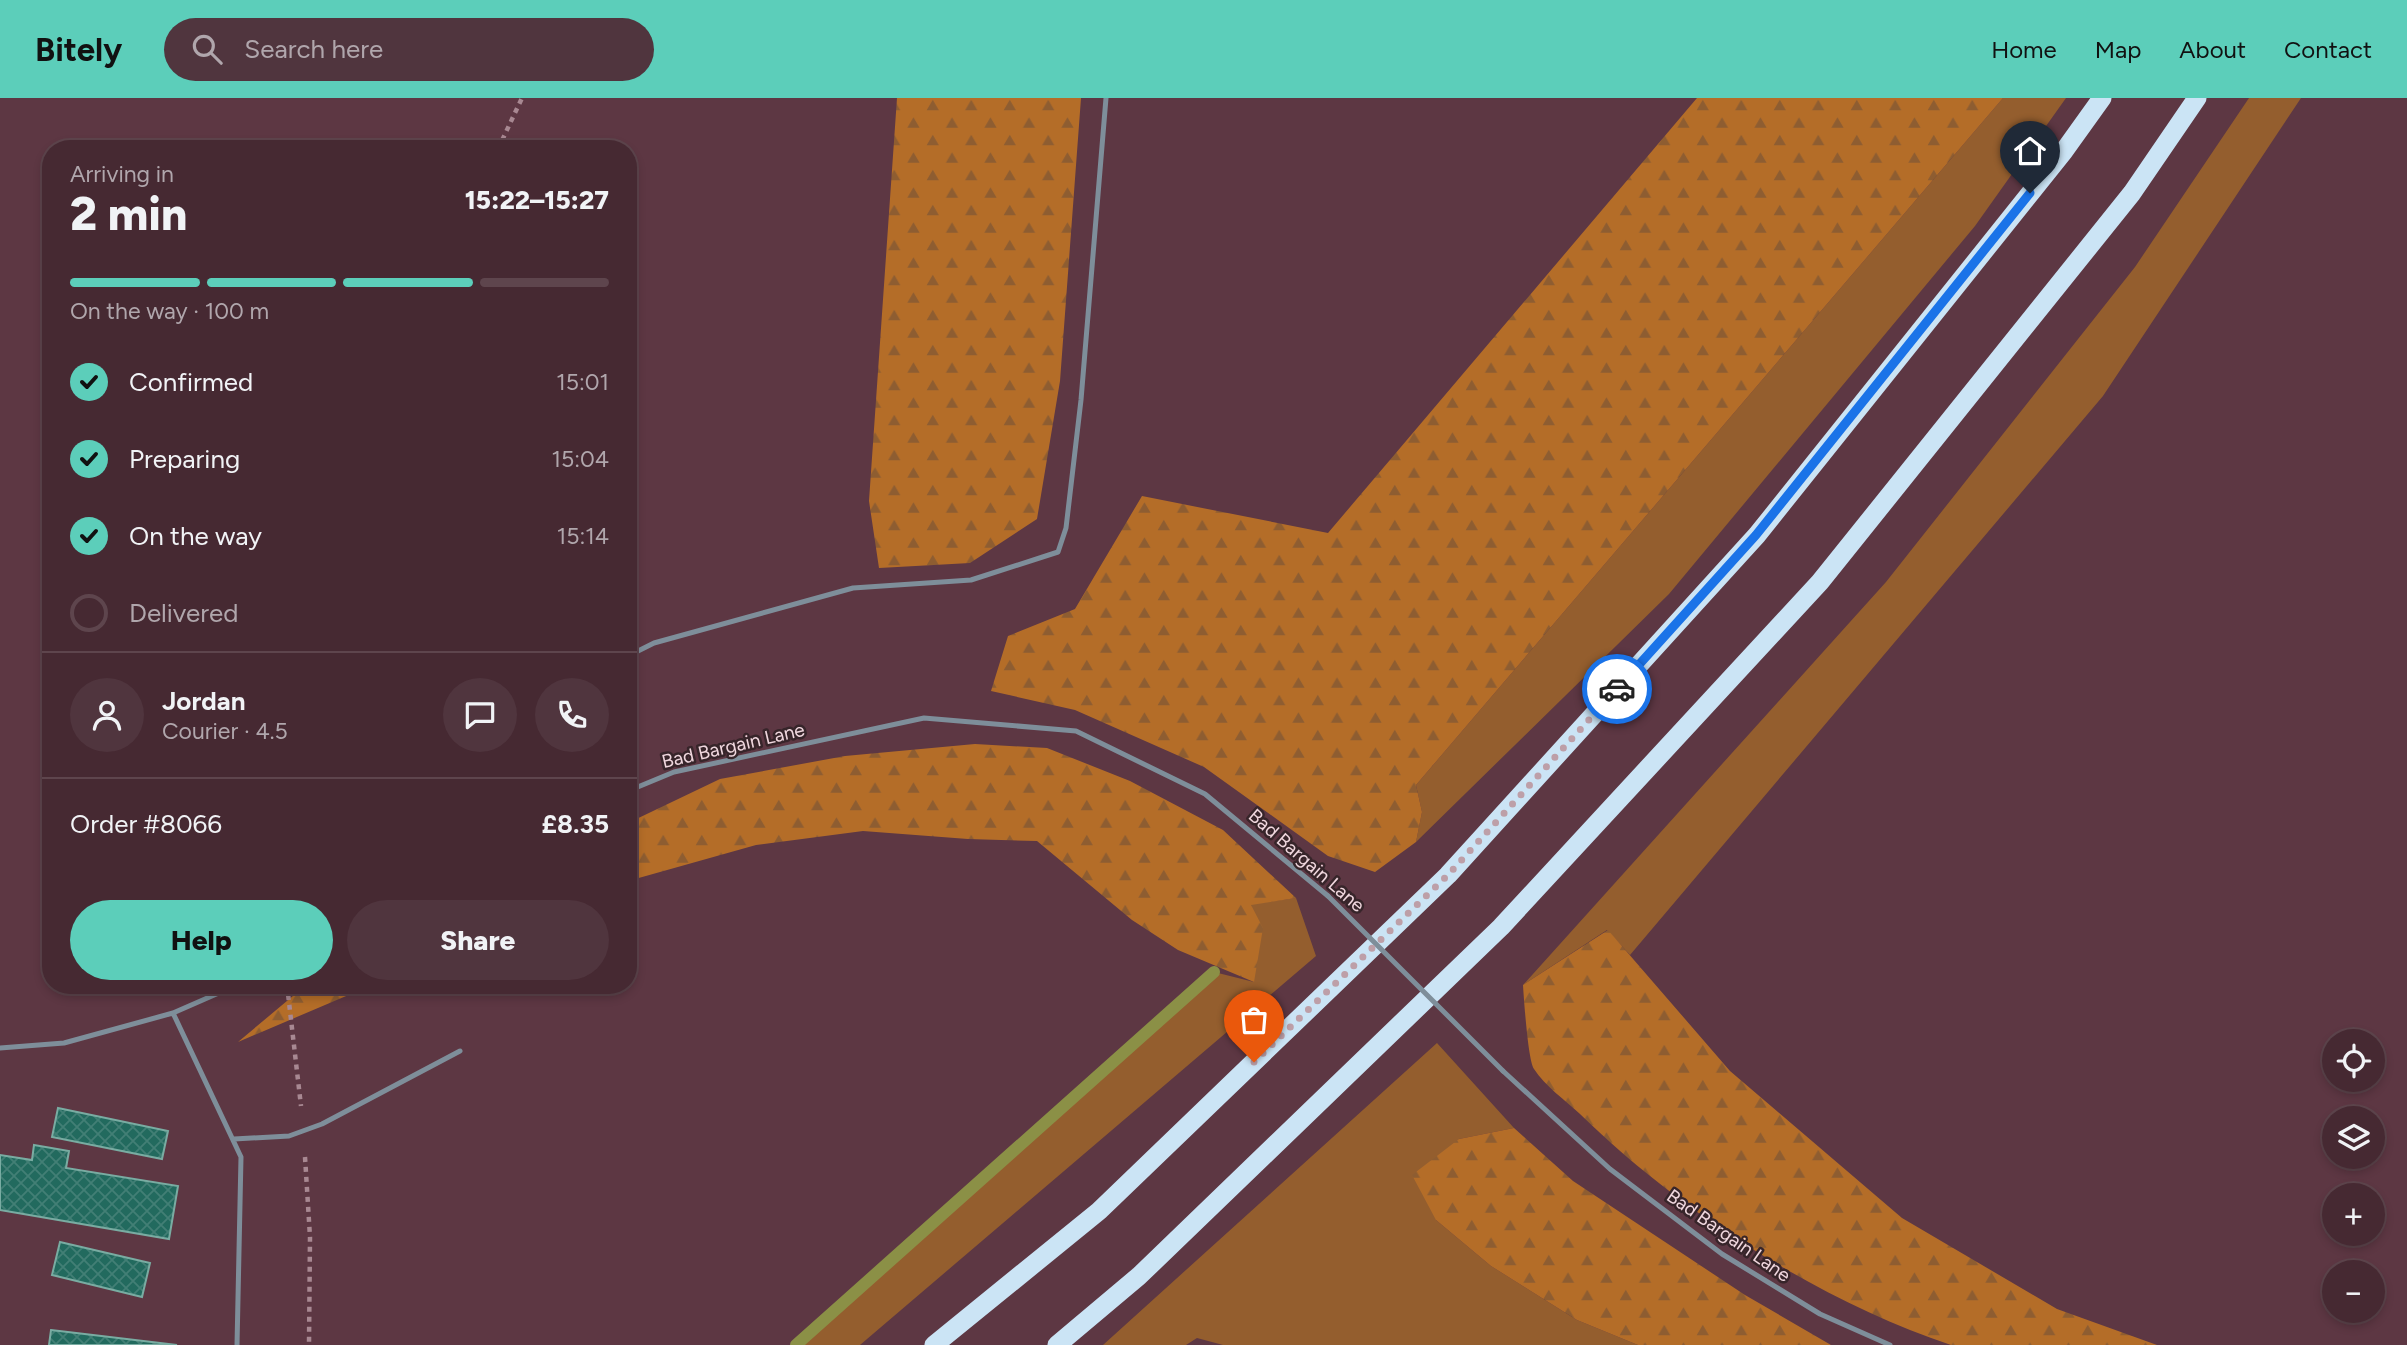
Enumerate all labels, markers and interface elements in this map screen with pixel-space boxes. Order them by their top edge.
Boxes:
search box [164,18,654,81]
text: Bitely [35,30,122,69]
icon: search [188,30,226,68]
text: Search here [244,33,383,65]
text: Home [1991,35,2057,64]
text: Map [2095,35,2141,64]
text: About [2179,35,2246,64]
text: Contact [2284,35,2372,64]
pin [2000,121,2060,193]
icon: home [2011,132,2049,170]
text: Arriving in [70,160,174,188]
text: 15:22–15:27 [465,184,609,216]
text: 2 min [70,186,187,242]
text: On the way · 100 m [70,297,269,325]
icon: check [70,363,108,401]
text: Confirmed [129,366,253,398]
text: 15:01 [556,368,609,396]
icon: check [70,440,108,478]
text: Preparing [129,443,240,475]
text: 15:04 [551,445,609,473]
icon: check [70,517,108,555]
text: On the way [129,520,262,552]
text: 15:14 [557,522,609,550]
text: Delivered [129,597,238,629]
courier [1582,654,1652,724]
icon: car [1598,670,1636,708]
button: person [70,678,144,752]
button: chat [443,678,517,752]
button: phone [535,678,609,752]
text: Jordan [162,685,245,717]
text: Courier · 4.5 [162,717,288,745]
street label: Bad Bargain Lane [659,718,807,773]
street label: Bad Bargain Lane [1244,804,1369,917]
text: Order #8066 [70,808,222,840]
text: £8.35 [542,808,609,840]
button: Help [70,900,333,980]
button: Share [347,900,609,980]
pin [1224,990,1284,1062]
icon: bag [1235,1001,1273,1039]
map controls [2322,1029,2385,1323]
button: locate [2322,1029,2385,1092]
button: layers [2322,1106,2385,1169]
button: + [2322,1183,2385,1246]
street label: Bad Bargain Lane [1662,1184,1795,1287]
button: − [2322,1260,2385,1323]

